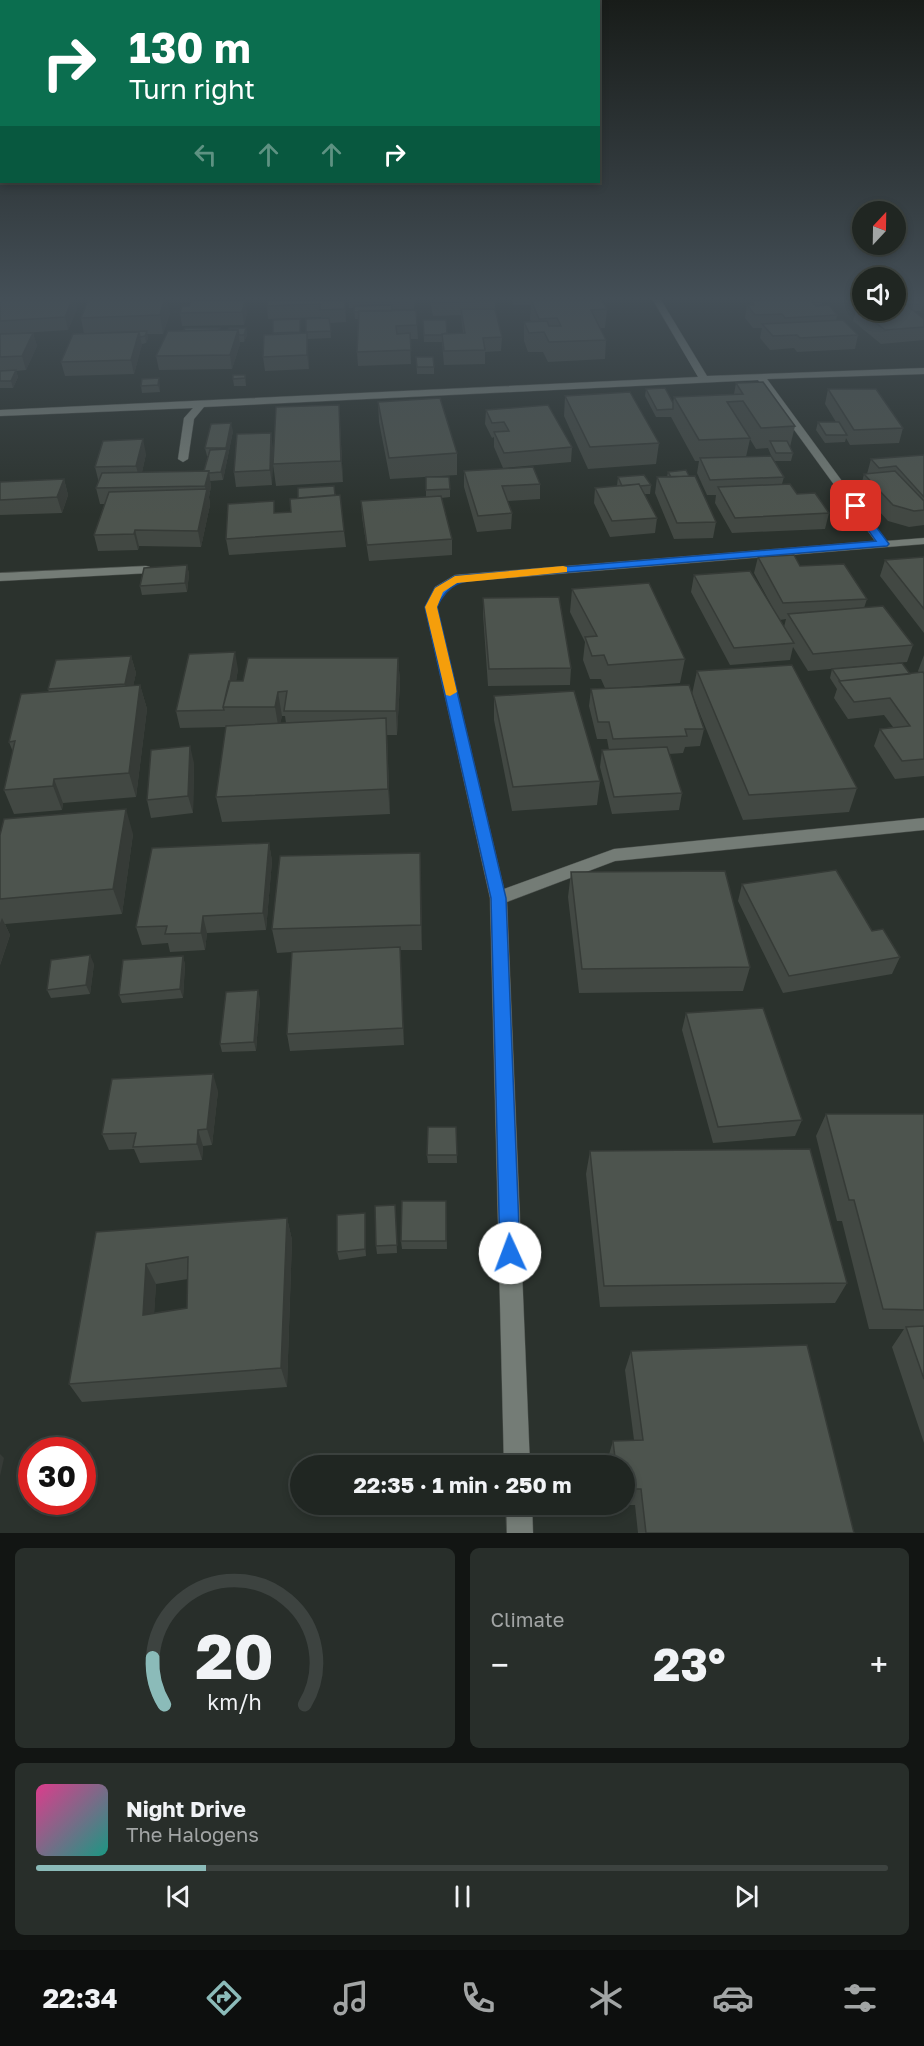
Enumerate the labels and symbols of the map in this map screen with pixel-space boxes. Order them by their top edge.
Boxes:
north arrow [852,201,906,255]
pin [830,480,881,531]
position arrow [478,1221,542,1285]
speed limit sign: 30 [18,1437,96,1515]

